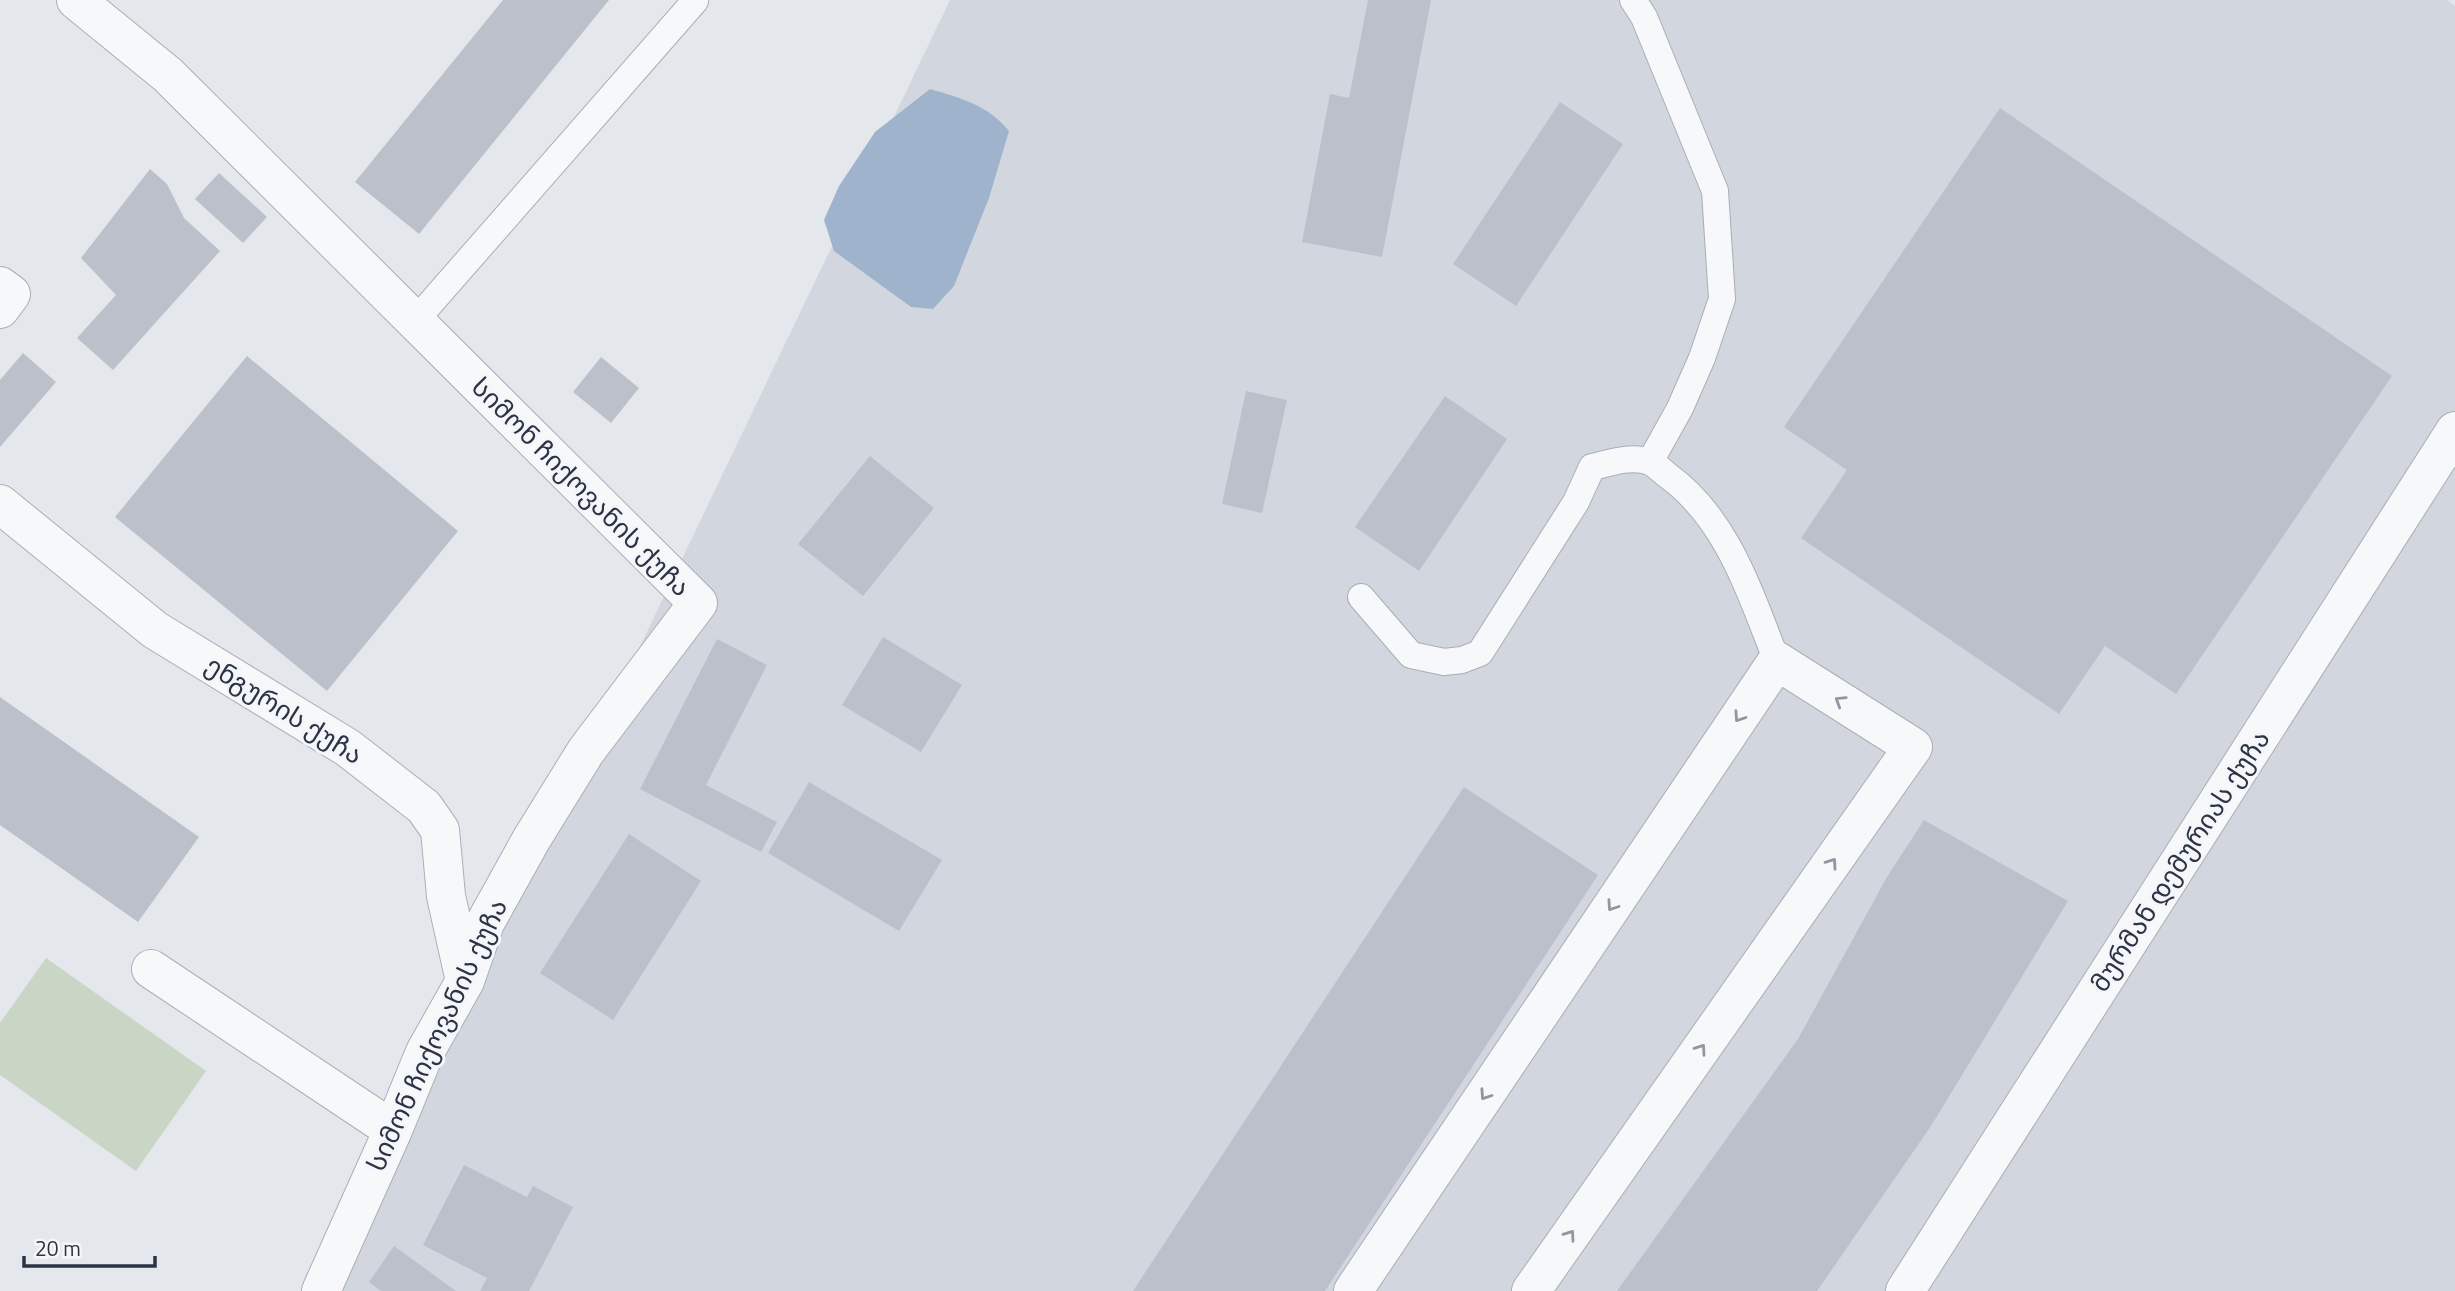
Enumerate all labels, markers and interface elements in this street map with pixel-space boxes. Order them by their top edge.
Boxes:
street label: სიმონ ჩიქოვანის ქუჩა [463,368,700,605]
street label: ენგურის ქუჩა [198,646,371,774]
one-way arrow [1835,696,1848,709]
one-way arrow [1734,710,1747,723]
street label: მურმან დემურიას ქუჩა [2080,722,2279,999]
one-way arrow [1824,858,1836,871]
street label: სიმონ ჩიქოვანის ქუჩა [356,892,517,1177]
one-way arrow [1608,898,1620,911]
one-way arrow [1693,1044,1705,1057]
one-way arrow [1481,1087,1493,1100]
scale bar [24,1224,156,1268]
one-way arrow [1562,1230,1574,1243]
text: 20 m [35,1232,81,1264]

